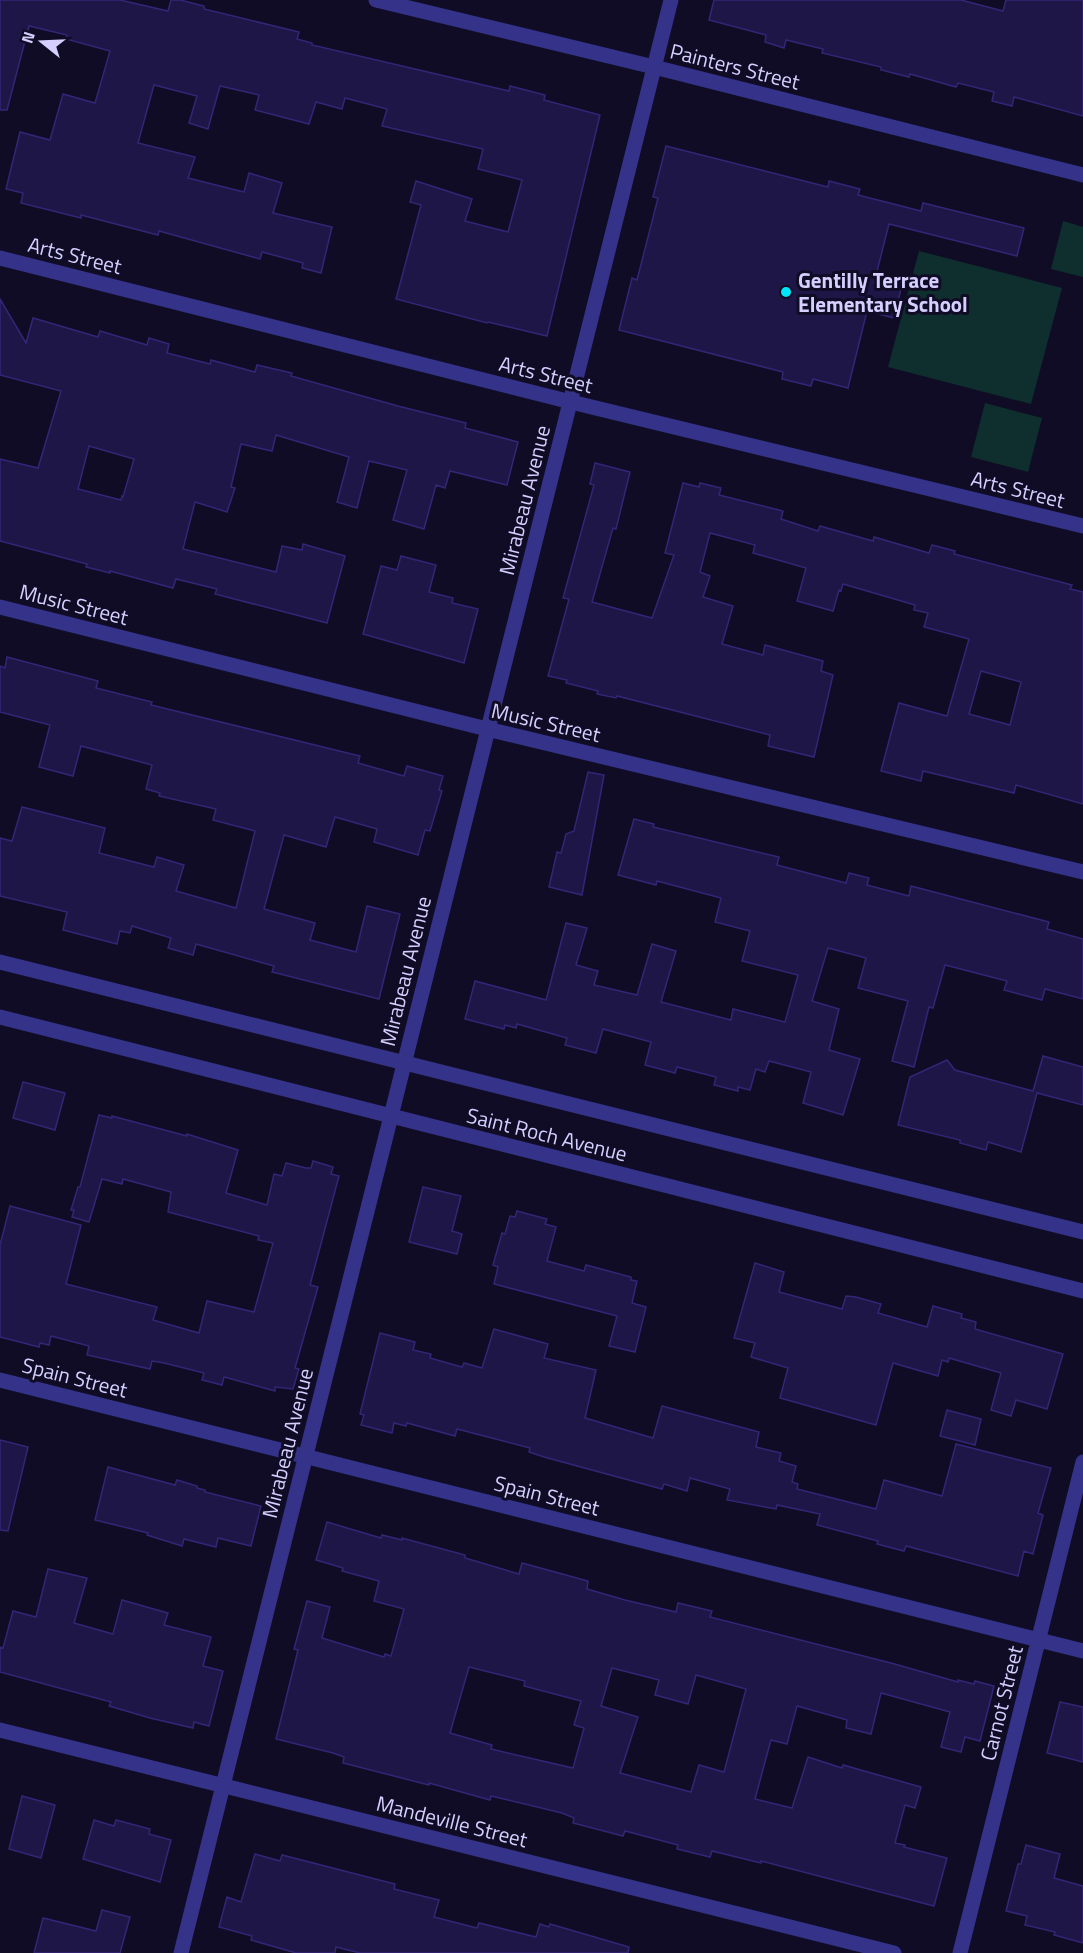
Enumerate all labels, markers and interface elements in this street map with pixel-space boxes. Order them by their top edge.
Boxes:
north arrow [12,12,72,72]
text: N [15,28,41,46]
street label: Painters Street [667,34,804,98]
street label: Arts Street [25,228,126,282]
place label: Gentilly Terrace Elementary School [798,264,968,320]
marker: Gentilly Terrace Elementary School [779,285,793,299]
street label: Arts Street [496,347,597,401]
street label: Mirabeau Avenue [490,422,558,578]
street label: Arts Street [968,462,1069,516]
street label: Music Street [16,575,132,633]
street label: Music Street [488,694,604,750]
street label: Mirabeau Avenue [371,893,439,1049]
street label: Saint Roch Avenue [463,1099,631,1169]
street label: Spain Street [19,1348,132,1406]
street label: Mirabeau Avenue [253,1365,321,1521]
street label: Spain Street [491,1466,604,1524]
street label: Carnot Street [971,1641,1031,1764]
street label: Mandeville Street [373,1787,532,1855]

